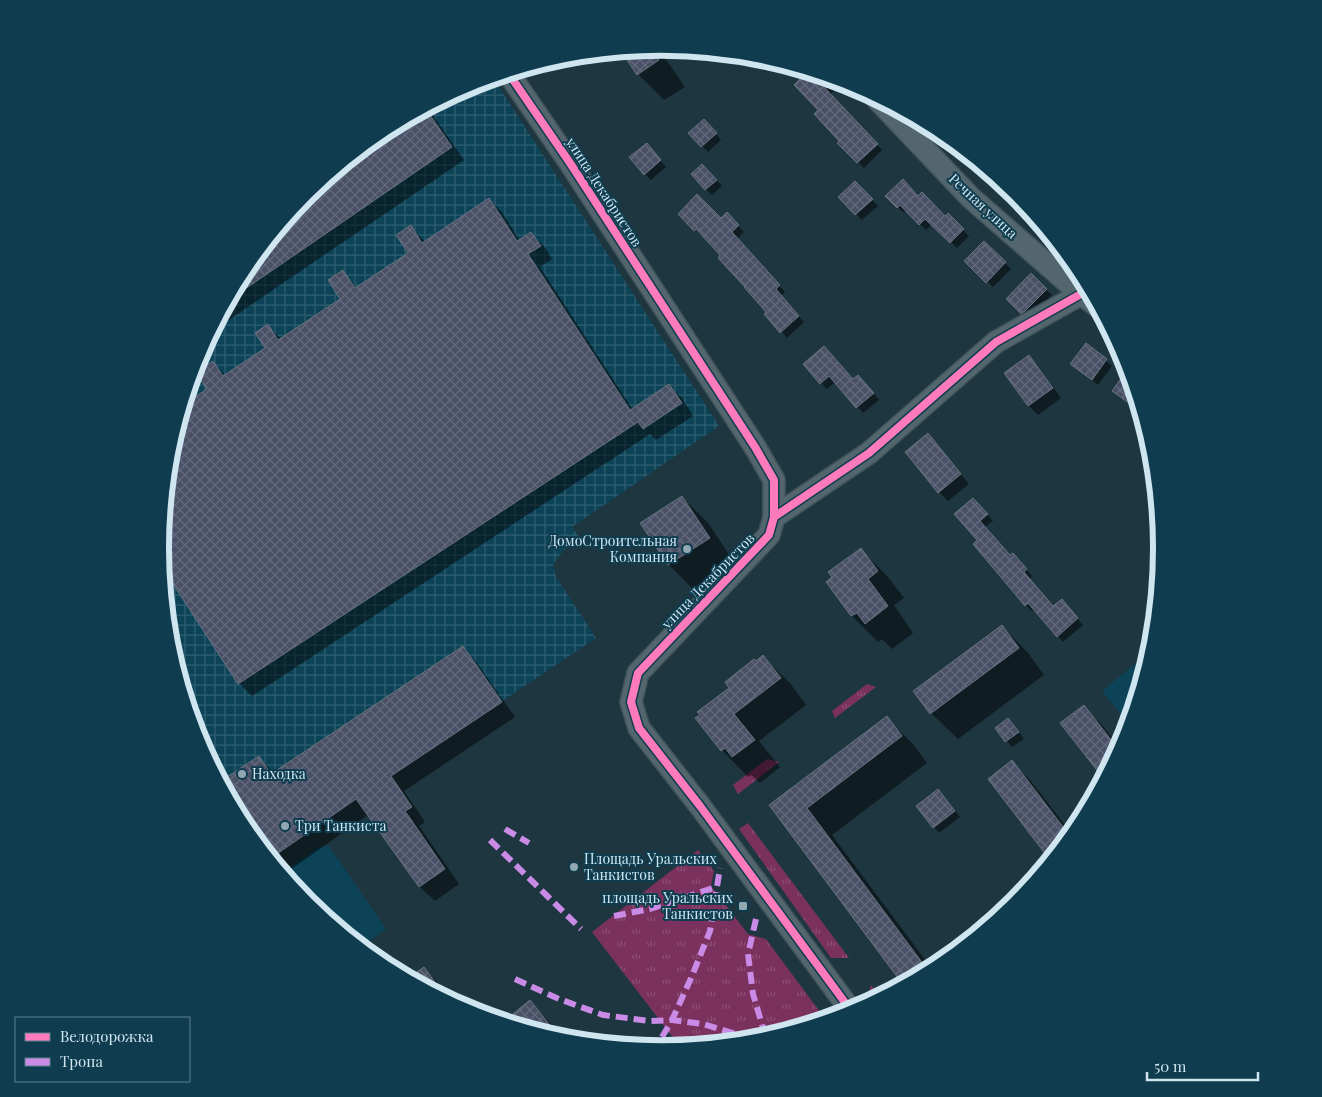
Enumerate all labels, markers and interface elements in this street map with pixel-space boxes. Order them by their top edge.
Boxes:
street label: улица Декабристов [561,133,647,250]
street label: Речная улица [945,169,1022,242]
street label: улица Декабристов [656,528,759,633]
place label: ДомоСтроительная Компания [548,531,677,566]
marker: ДомоСтроительная Компания [681,543,693,555]
place label: Находка [252,764,306,783]
marker: Находка [236,768,248,780]
place label: Три Танкиста [295,816,386,835]
marker: Три Танкиста [279,820,291,832]
place label: Площадь Уральских Танкистов [584,849,717,884]
marker: Площадь Уральских Танкистов [568,861,580,873]
place label: площадь Уральских Танкистов [602,888,734,923]
marker: площадь Уральских Танкистов [737,900,749,912]
legend [15,1017,190,1082]
text: Велодорожка [60,1026,154,1046]
scale bar [1147,1050,1258,1082]
text: Тропа [60,1051,103,1071]
text: 50 m [1154,1056,1187,1076]

